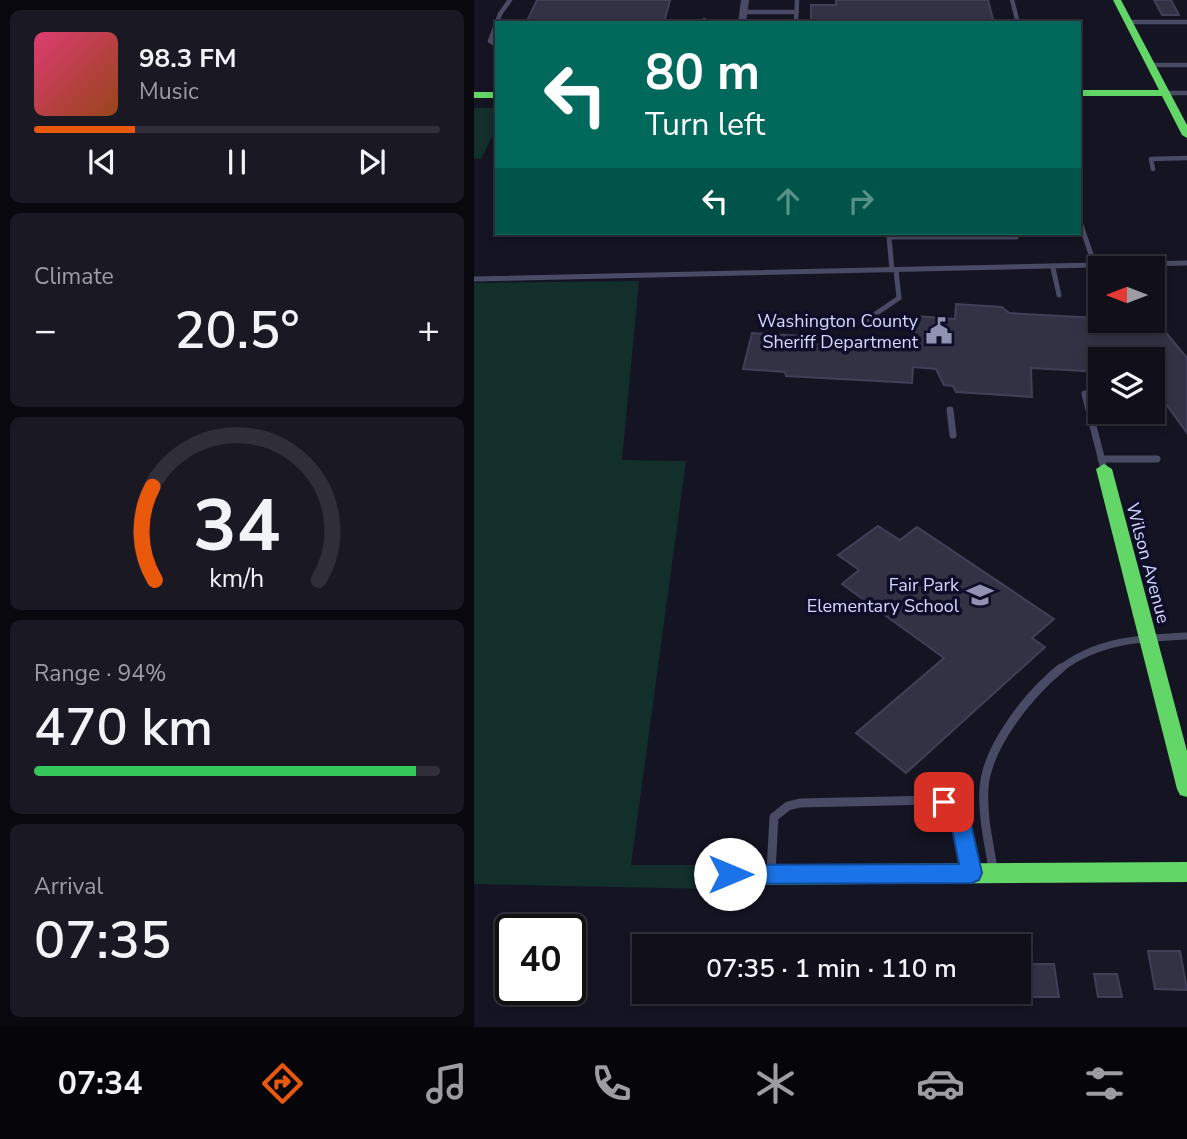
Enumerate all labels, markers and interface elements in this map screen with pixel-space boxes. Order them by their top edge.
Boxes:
text: 80 m [645,39,760,106]
text: 98.3 FM [139,41,236,76]
icon: left [530,49,621,140]
text: Music [139,76,199,107]
text: Turn left [645,103,765,146]
icon: previous [83,143,121,181]
icon: pause [218,143,256,181]
icon: next [353,143,391,181]
icon: left [696,182,734,220]
icon: ahead [769,182,807,220]
icon: right [842,182,880,220]
north arrow [1088,256,1165,332]
map controls [1088,256,1165,424]
text: Climate [34,261,114,292]
text: 20.5° [174,295,300,366]
text: − [34,305,57,356]
text: + [417,305,440,356]
place label: Washington County Sheriff Department [757,309,919,354]
public building icon: Washington County Sheriff Department [924,316,954,346]
button: layers [1088,347,1165,424]
text: 34 [193,476,281,576]
street label: Wilson Avenue [1120,500,1176,626]
text: km/h [209,561,265,595]
place label: Fair Park Elementary School [807,573,960,618]
school or university icon: Fair Park Elementary School [965,580,995,610]
text: Range · 94% [34,658,166,689]
text: 470 km [34,692,213,763]
pin [914,772,974,832]
icon: arrive [925,783,963,821]
position arrow [693,837,767,911]
text: Arrival [34,871,103,902]
text: 07:35 [34,905,171,976]
speed limit sign: 40 [495,914,586,1005]
text: 07:35 · 1 min · 110 m [706,951,957,986]
icon: directions [258,1059,307,1108]
icon: music [422,1059,471,1108]
icon: phone [587,1059,636,1108]
icon: climate [751,1059,800,1108]
icon: car [916,1059,965,1108]
icon: filters [1080,1059,1129,1108]
text: 07:34 [58,1062,142,1105]

